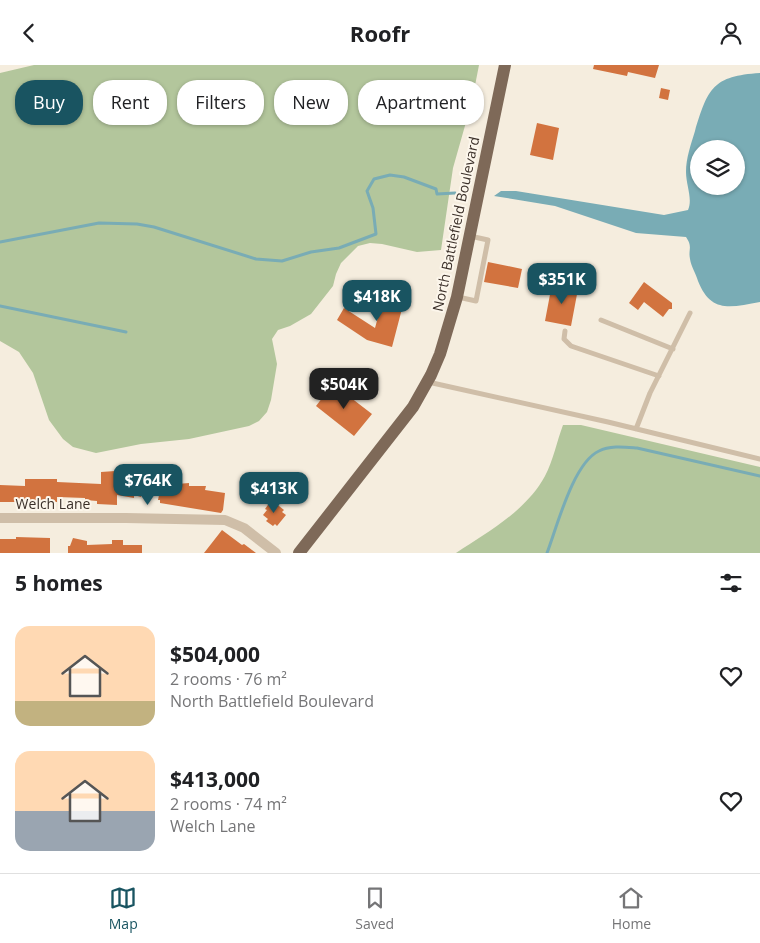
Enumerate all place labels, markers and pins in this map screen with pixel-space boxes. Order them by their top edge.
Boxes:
pin: $351K [527,263,597,305]
pin: $418K [342,279,412,322]
pin: $504K [309,367,379,410]
pin: $764K [113,463,183,506]
pin: $413K [239,471,309,514]

